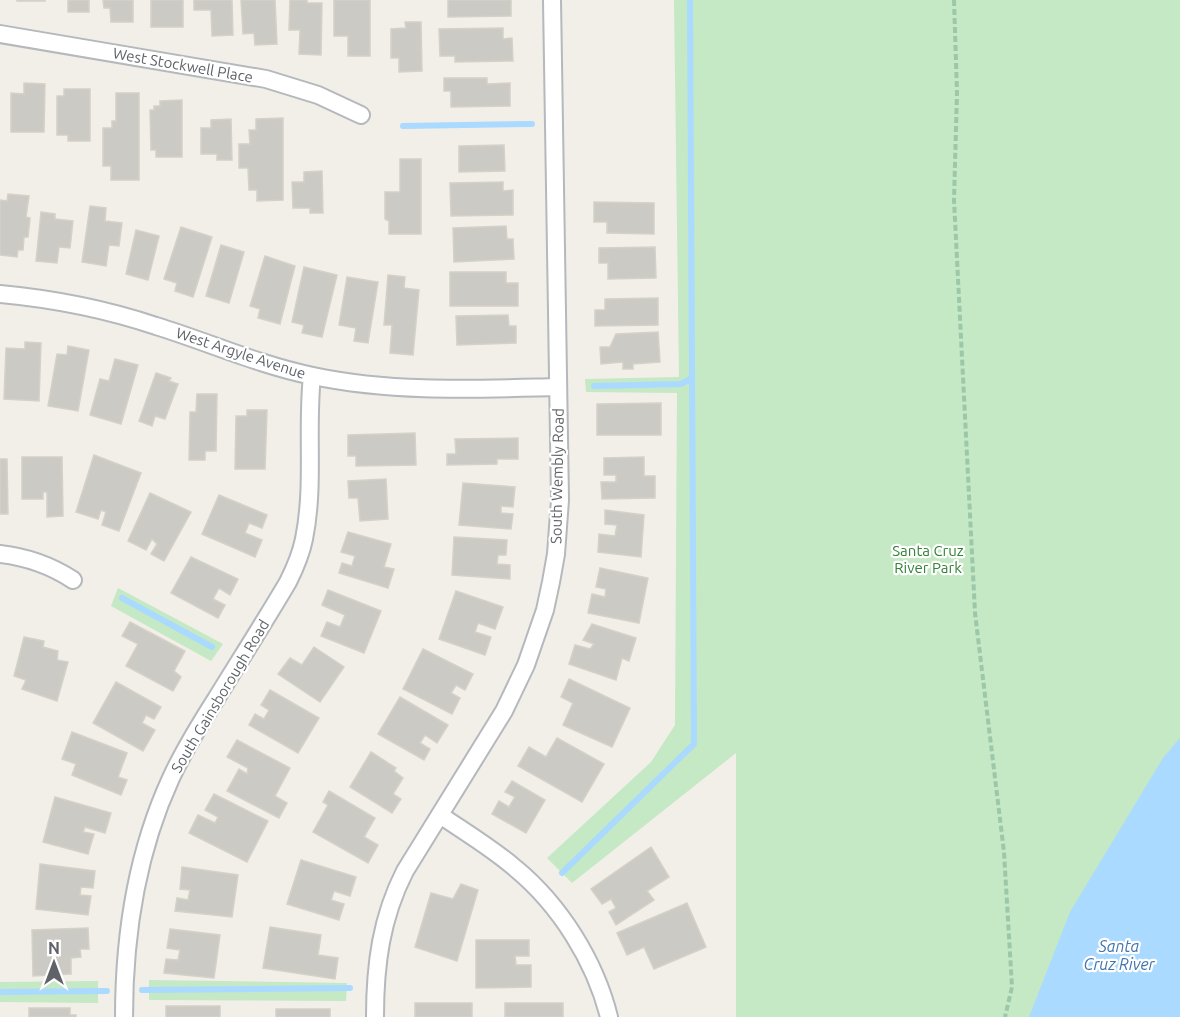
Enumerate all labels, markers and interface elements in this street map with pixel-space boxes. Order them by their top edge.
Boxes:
street label: West Stockwell Place [112,44,254,86]
street label: West Argyle Avenue [174,324,308,382]
street label: South Wembly Road [547,408,567,544]
park label: Santa Cruz River Park [892,542,964,576]
street label: South Gainsborough Road [168,617,272,775]
north arrow [24,933,84,993]
water label: Santa Cruz River [1083,937,1155,973]
text: N [48,939,60,957]

